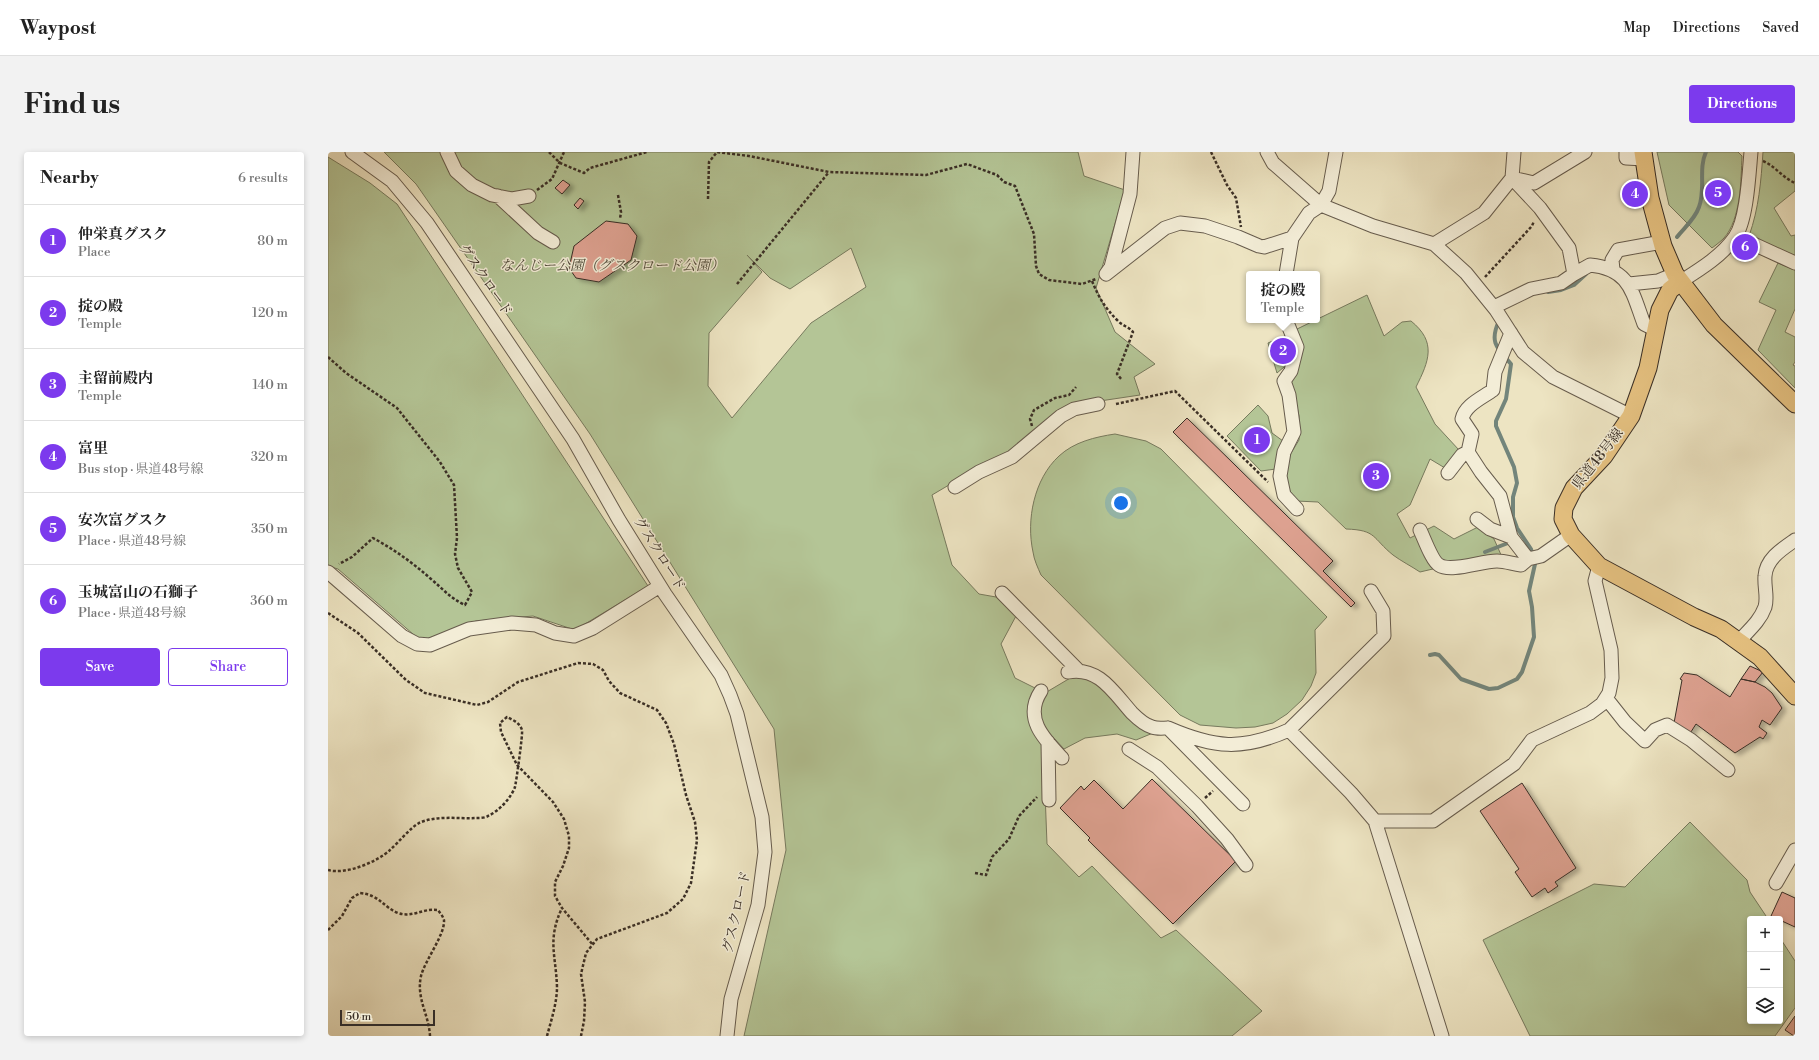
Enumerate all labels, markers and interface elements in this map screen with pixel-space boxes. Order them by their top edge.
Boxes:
text: Waypost [20,16,96,40]
text: Map [1623,19,1651,37]
text: Directions [1673,19,1740,37]
text: Saved [1762,19,1799,37]
button: Directions [1689,85,1795,123]
text: Find us [24,87,120,122]
text: Nearby [40,167,99,189]
text: 6 results [238,170,288,186]
pin: 5 [1705,178,1731,208]
pin: 4 [1622,179,1648,209]
text: 仲栄真グスク [78,225,168,244]
pin: 6 [1732,232,1758,262]
text: 1 [50,233,56,249]
text: 80 m [257,233,288,249]
street label: グスクロード [454,240,516,320]
text: Place [78,244,110,260]
park label: なんじー公園（グスクロード公園） [500,257,724,275]
popup [1246,271,1320,323]
text: 掟の殿 [1260,281,1306,300]
text: 掟の殿 [78,297,123,316]
text: Temple [1260,300,1304,316]
text: 2 [49,305,57,321]
text: 120 m [252,305,288,321]
text: Temple [78,316,122,332]
pin: 2 [1270,336,1296,366]
text: 主留前殿内 [78,369,153,388]
text: 3 [49,377,57,393]
text: 140 m [252,377,288,393]
text: Temple [78,388,122,404]
pin: 1 [1244,425,1270,455]
street label: 県道48号線 [1568,425,1628,493]
text: 富里 [78,439,108,458]
text: 4 [49,449,57,465]
text: 320 m [251,449,288,465]
text: Bus stop · 県道48号線 [78,461,203,477]
pin: 3 [1363,461,1389,491]
your location [1111,493,1131,513]
text: 安次富グスク [78,511,168,530]
street label: グスクロード [629,514,689,594]
text: 5 [49,521,57,537]
text: 350 m [251,521,288,537]
text: Place · 県道48号線 [78,533,186,549]
text: 玉城富山の石獅子 [78,583,198,602]
text: 6 [49,593,57,609]
text: 360 m [250,593,288,609]
text: Place · 県道48号線 [78,605,186,621]
button: Save [40,648,160,686]
button: Share [168,648,288,686]
street label: グスクロード [719,869,755,955]
map controls [1747,916,1783,1024]
button: + [1747,916,1783,952]
button: − [1747,952,1783,988]
button: layers [1747,988,1783,1024]
scale bar [340,1008,435,1027]
text: 50 m [346,1010,371,1024]

